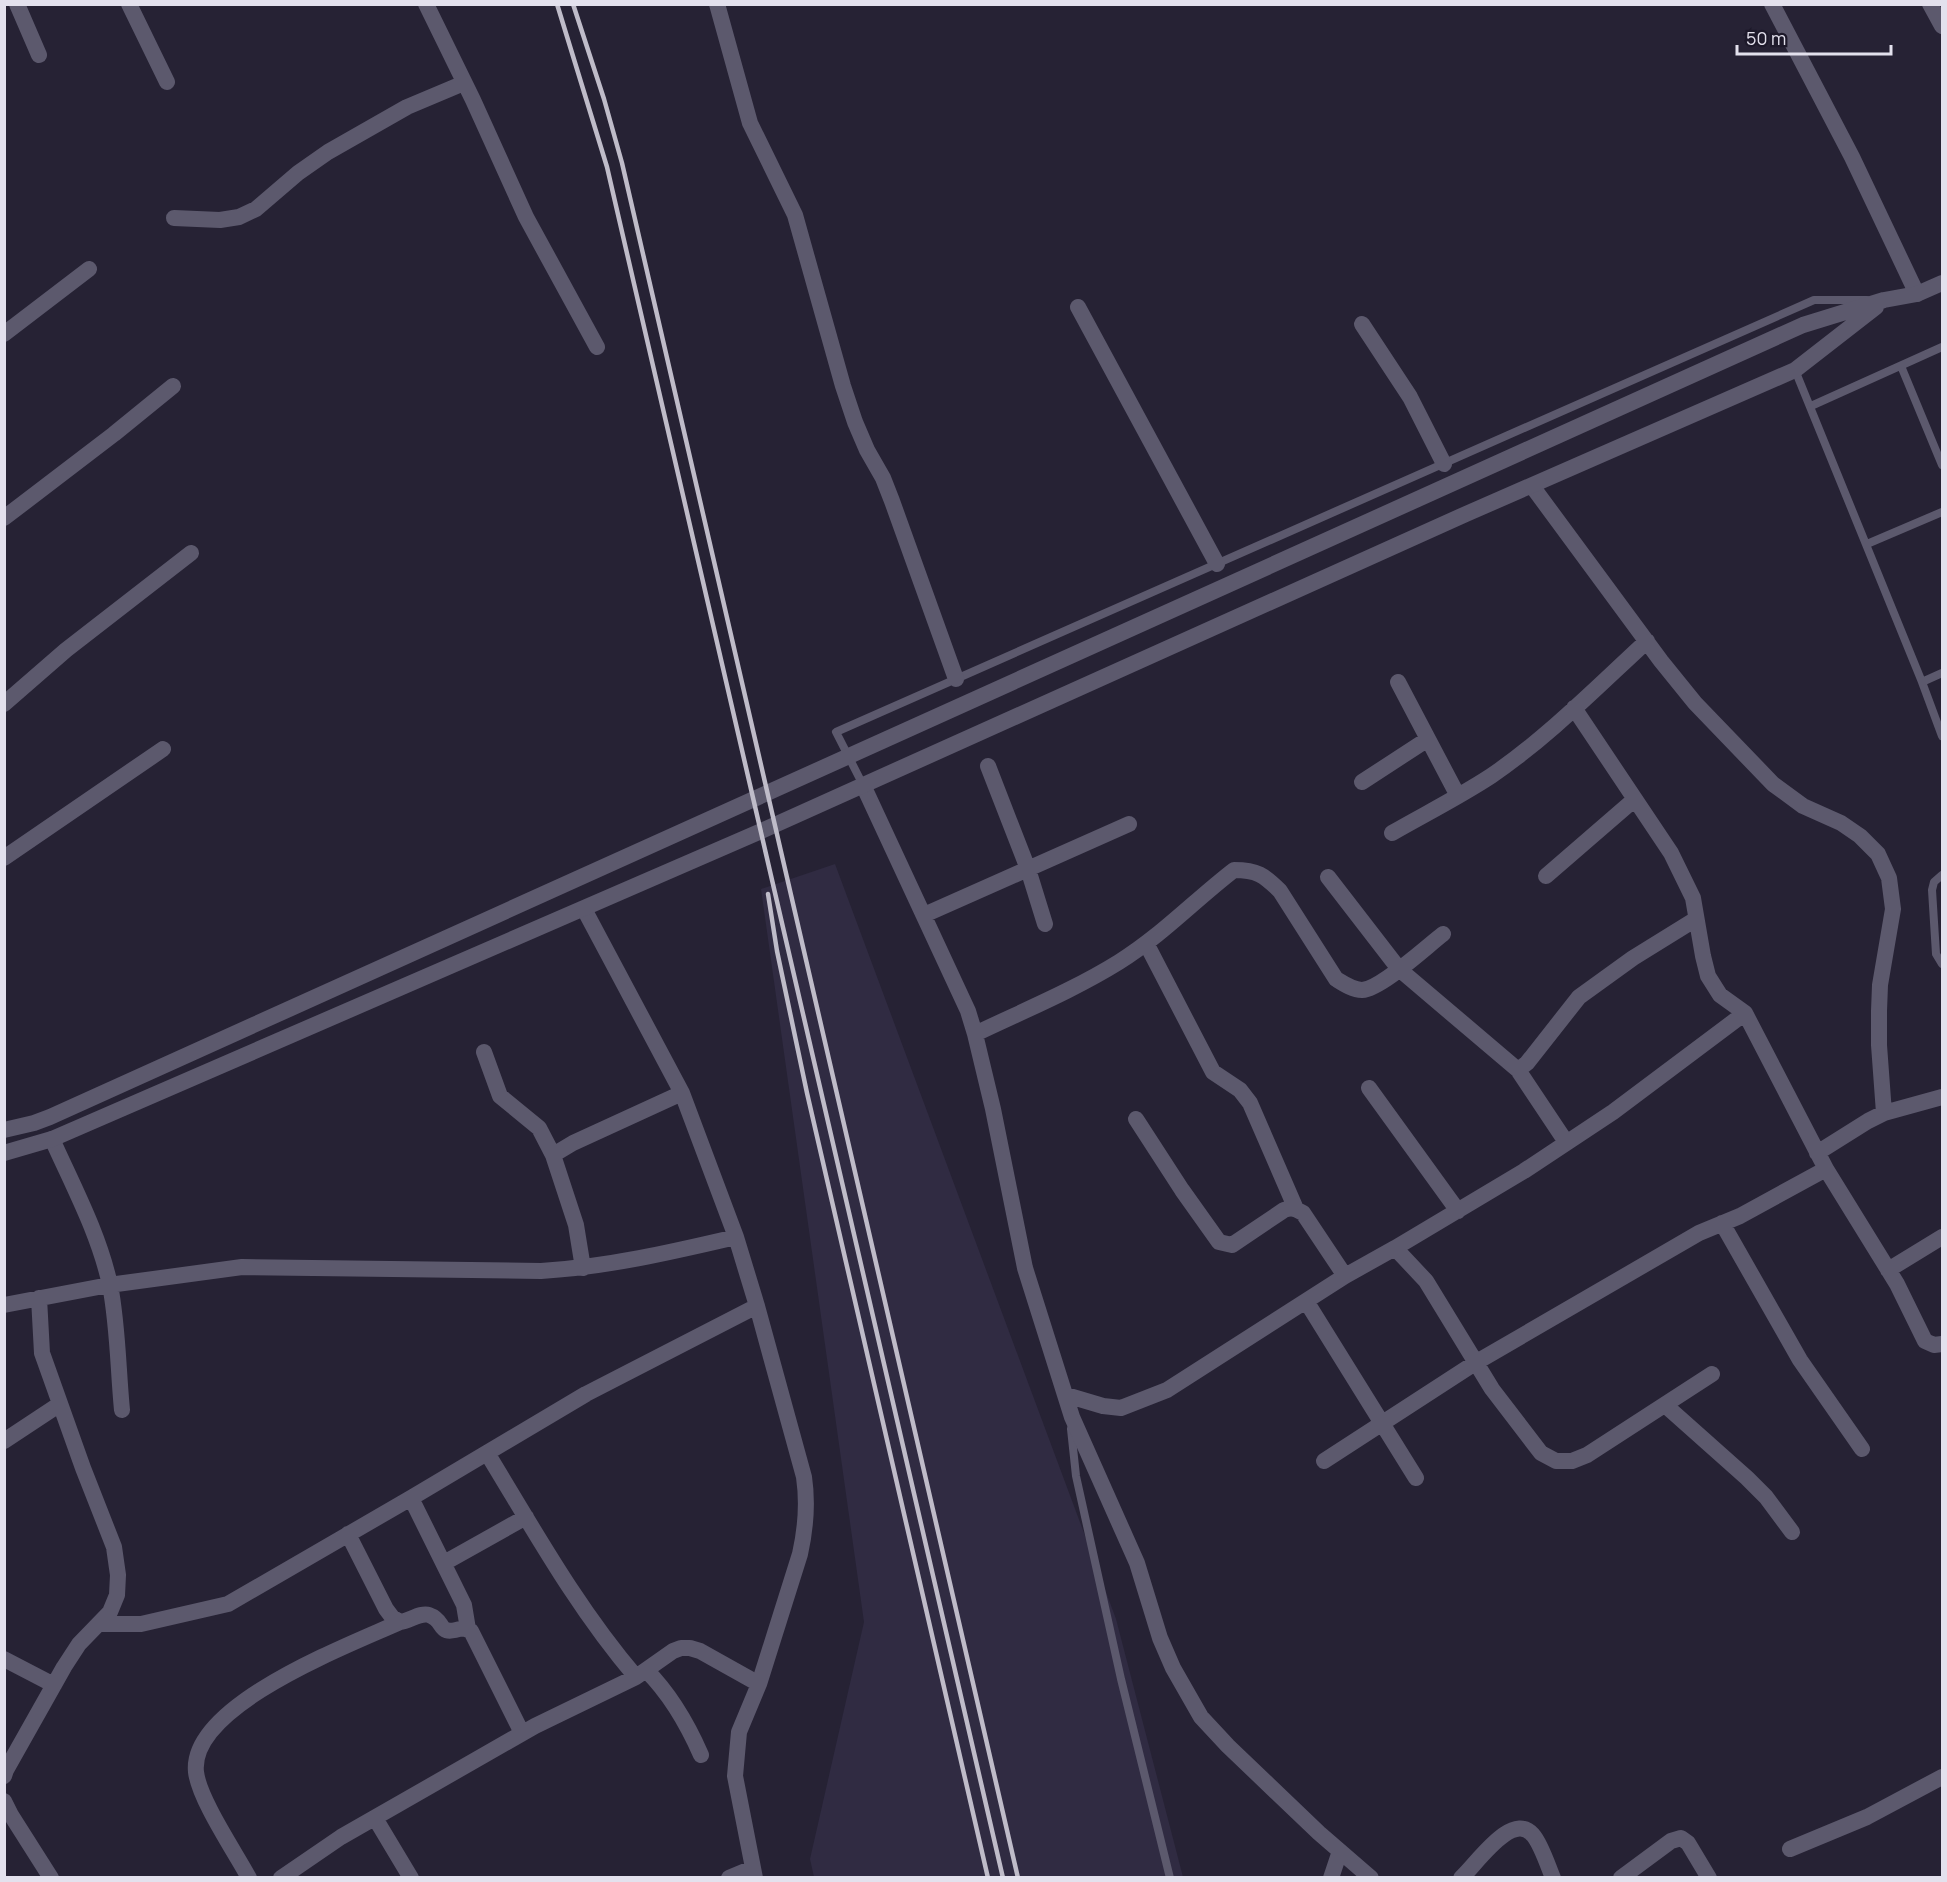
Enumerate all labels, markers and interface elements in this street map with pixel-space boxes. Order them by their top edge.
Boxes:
scale bar [1737,18,1892,56]
text: 50 m [1746,26,1786,50]

